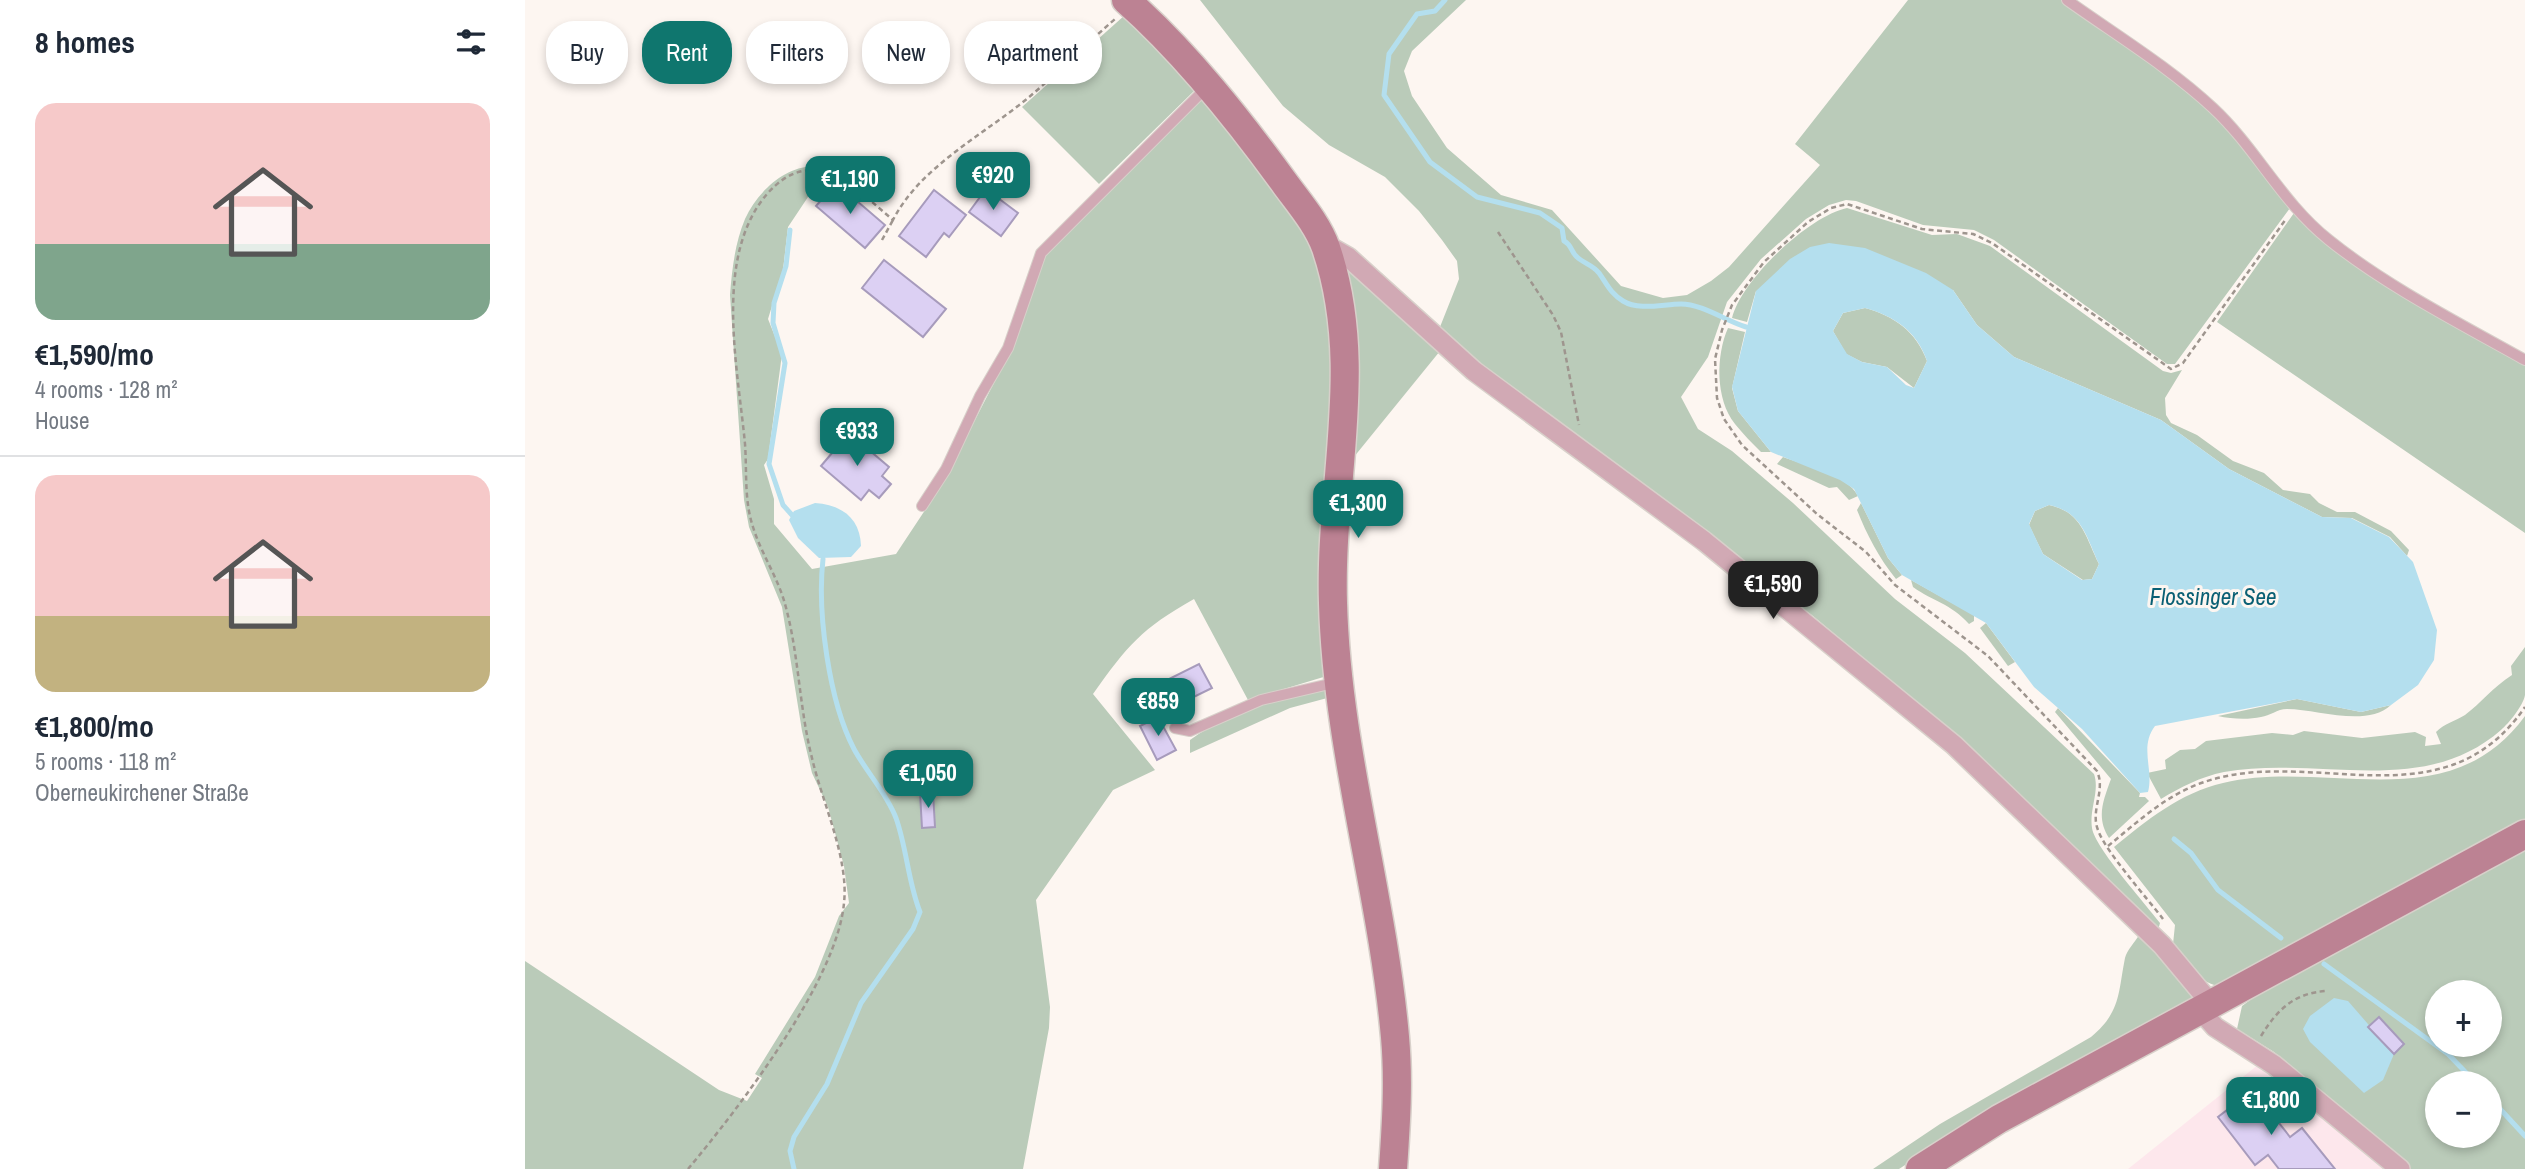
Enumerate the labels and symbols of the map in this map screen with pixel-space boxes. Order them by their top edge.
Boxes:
pin: €920 [952,152,1034,212]
pin: €1,190 [793,156,907,216]
pin: €933 [816,408,898,468]
pin: €1,300 [1301,480,1415,540]
pin: €1,590 [1716,562,1830,621]
water label: Flossinger See [2150,581,2276,612]
pin: €859 [1117,678,1199,738]
pin: €1,050 [871,750,985,810]
pin: €1,800 [2214,1078,2328,1137]

